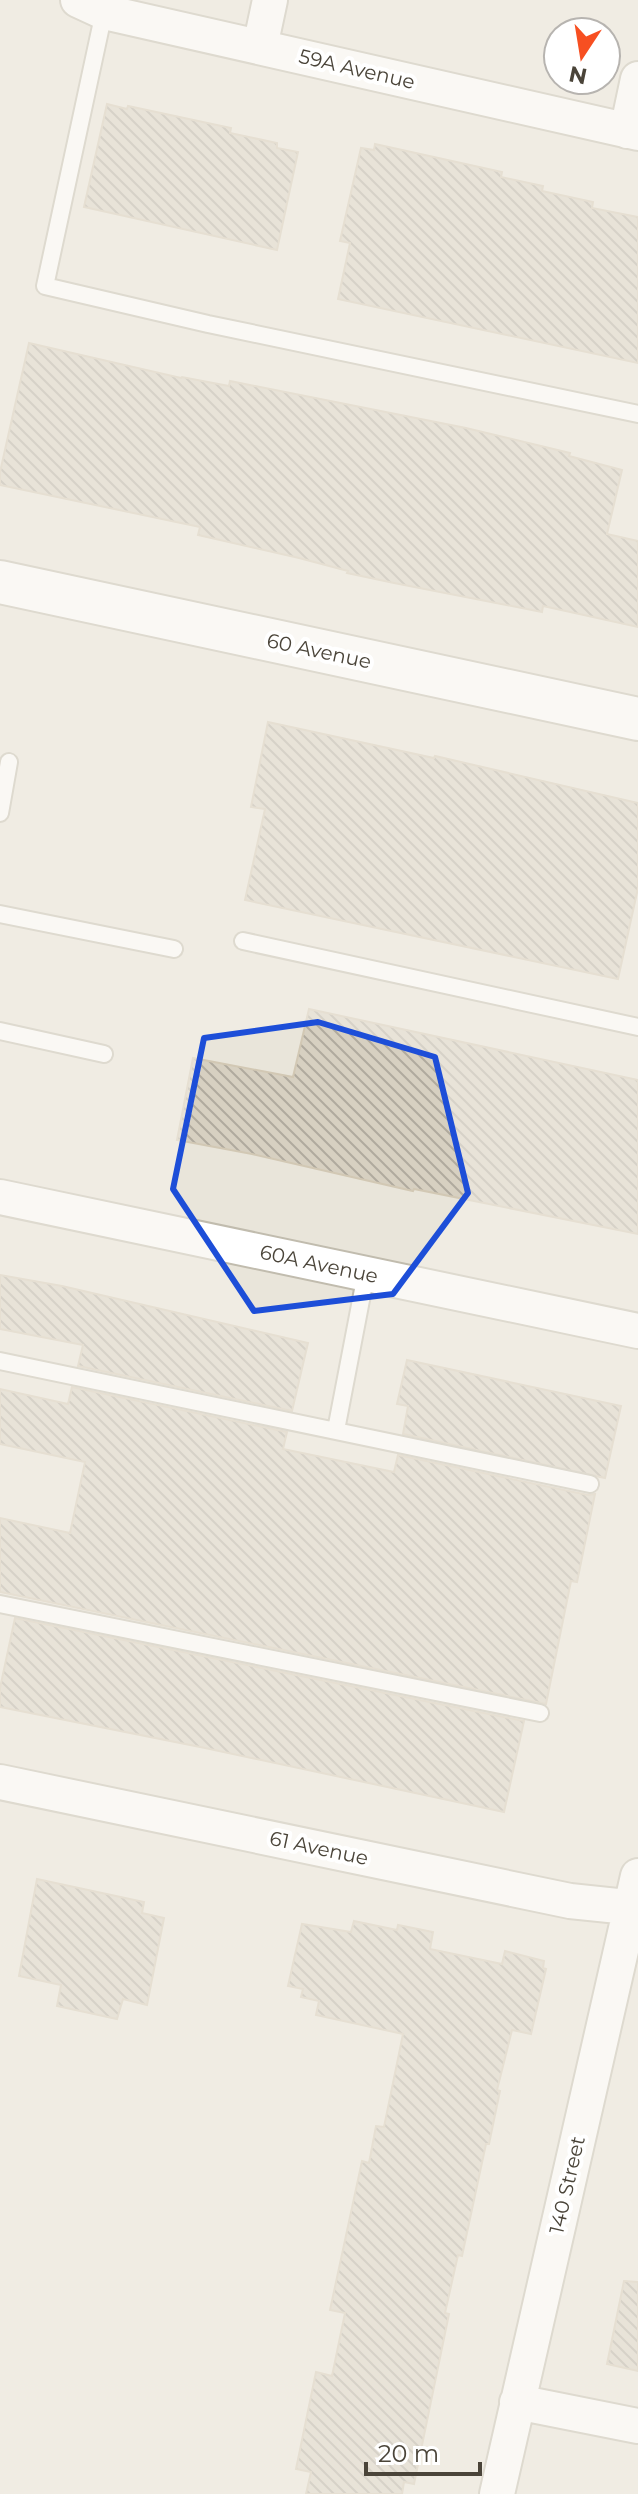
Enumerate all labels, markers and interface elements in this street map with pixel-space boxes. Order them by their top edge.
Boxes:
north arrow [542,16,622,96]
street label: 59A Avenue [297,44,417,94]
text: N [566,60,589,90]
street label: 60 Avenue [265,628,373,674]
street label: 60A Avenue [258,1240,380,1288]
street label: 61 Avenue [268,1826,370,1870]
street label: 140 Street [544,2134,590,2236]
scale bar [366,2426,480,2476]
text: 20 m [378,2439,439,2468]

